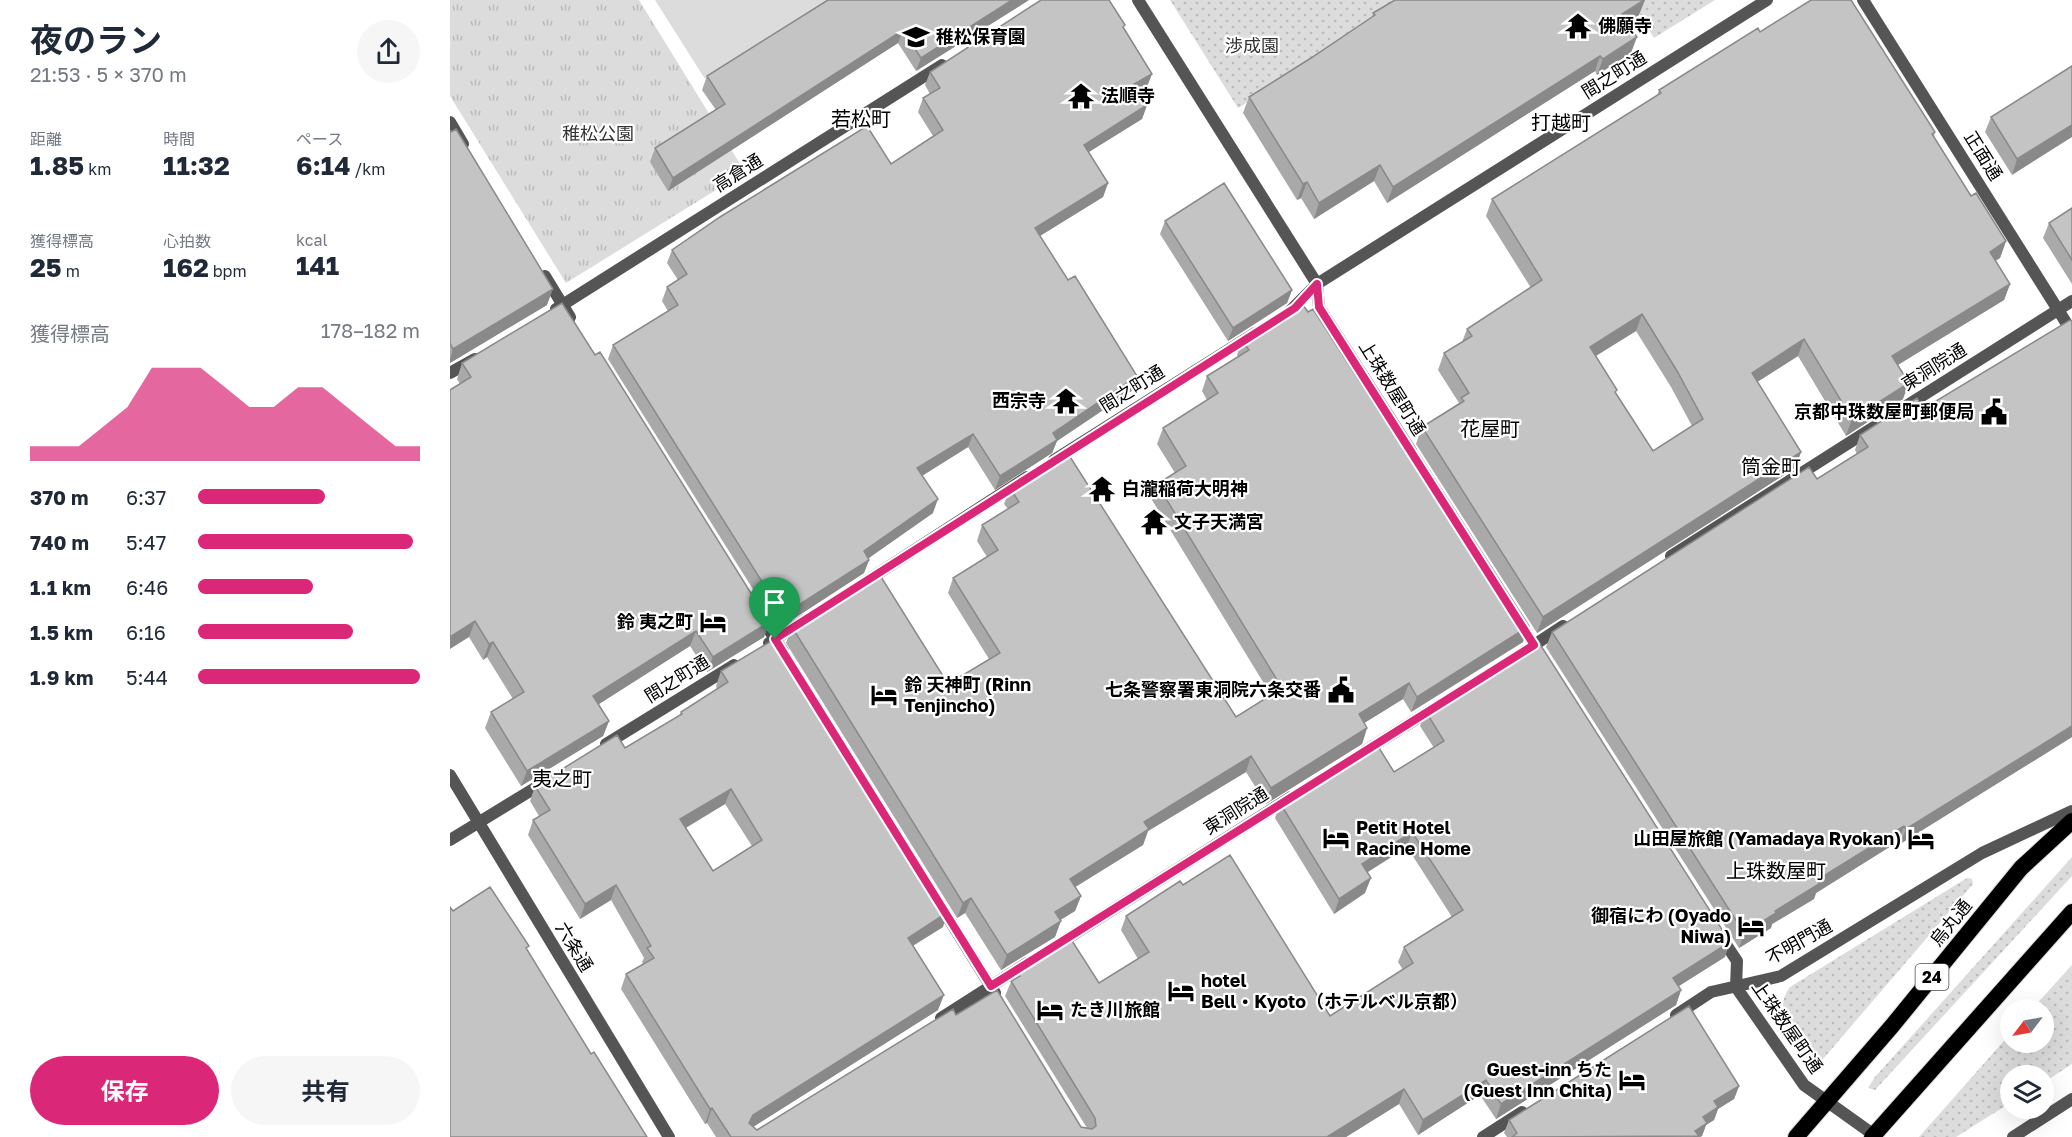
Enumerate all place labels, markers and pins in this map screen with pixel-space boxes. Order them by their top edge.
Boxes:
temple icon: 佛願寺 [1563,11,1593,41]
place label: 佛願寺 [1598,14,1652,36]
school or university icon: 稚松保育園 [901,22,931,52]
place label: 稚松保育園 [936,25,1026,47]
temple icon: 法順寺 [1066,81,1096,111]
place label: 法順寺 [1101,84,1155,106]
temple icon: 西宗寺 [1051,386,1081,416]
place label: 西宗寺 [992,389,1046,411]
public building icon: 京都中珠数屋町郵便局 [1979,397,2009,427]
place label: 京都中珠数屋町郵便局 [1794,400,1974,422]
temple icon: 白瀧稲荷大明神 [1087,474,1117,504]
place label: 白瀧稲荷大明神 [1122,477,1248,499]
temple icon: 文子天満宮 [1139,507,1169,537]
place label: 文子天満宮 [1174,510,1264,532]
pin [749,577,800,639]
hotel icon: 鈴 夷之町 [698,607,728,637]
place label: 鈴 夷之町 [617,610,693,632]
place label: 鈴 天神町 (Rinn Tenjincho) [904,673,1031,716]
public building icon: 七条警察署東洞院六条交番 [1326,675,1356,705]
place label: 七条警察署東洞院六条交番 [1105,678,1321,700]
hotel icon: 鈴 天神町 (Rinn Tenjincho) [869,680,899,710]
place label: Petit Hotel Racine Home [1356,816,1471,859]
hotel icon: Petit Hotel Racine Home [1321,823,1351,853]
hotel icon: 山田屋旅館 (Yamadaya Ryokan) [1906,824,1936,854]
place label: 山田屋旅館 (Yamadaya Ryokan) [1633,827,1901,849]
place label: 御宿にわ (Oyado Niwa) [1590,904,1731,947]
hotel icon: 御宿にわ (Oyado Niwa) [1736,911,1766,941]
place label: hotel Bell・Kyoto（ホテルベル京都） [1201,969,1468,1012]
hotel icon: hotel Bell・Kyoto（ホテルベル京都） [1166,976,1196,1006]
hotel icon: たき川旅館 [1035,995,1065,1025]
place label: たき川旅館 [1070,998,1160,1020]
place label: Guest-inn ちた (Guest Inn Chita) [1463,1058,1612,1101]
hotel icon: Guest-inn ちた (Guest Inn Chita) [1617,1065,1647,1095]

